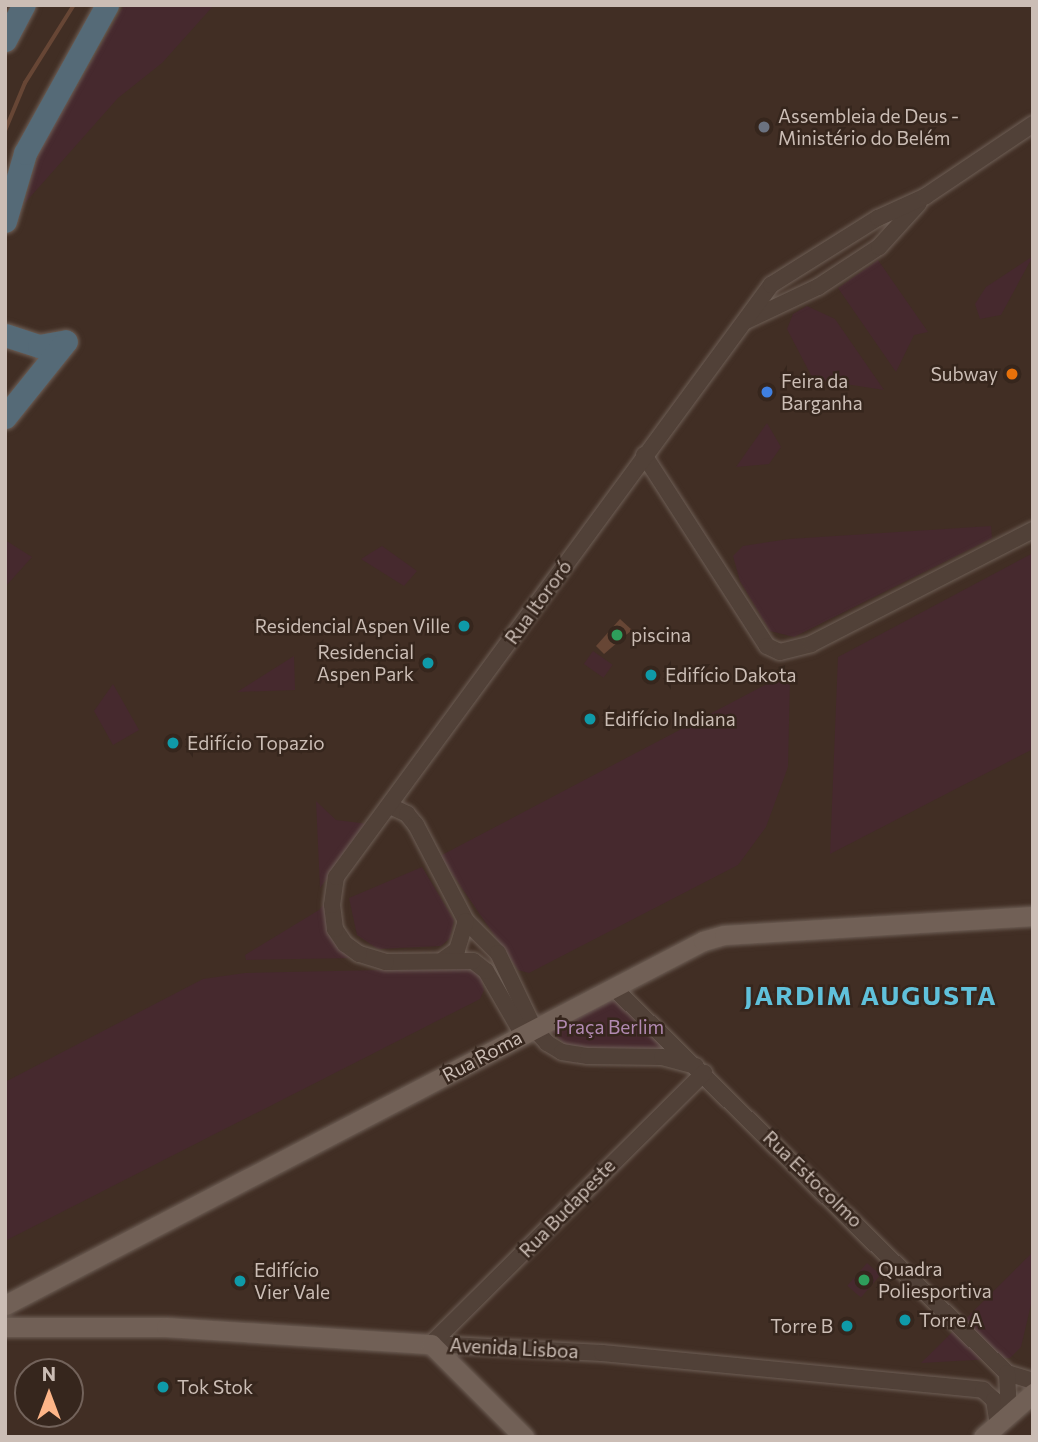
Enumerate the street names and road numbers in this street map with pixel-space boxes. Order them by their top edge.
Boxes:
street label: Rua Itororó [500,556,576,648]
street label: Rua Roma [438,1026,526,1086]
street label: Rua Estocolmo [759,1126,867,1232]
street label: Rua Budapeste [514,1154,620,1262]
street label: Avenida Lisboa [449,1333,579,1363]

